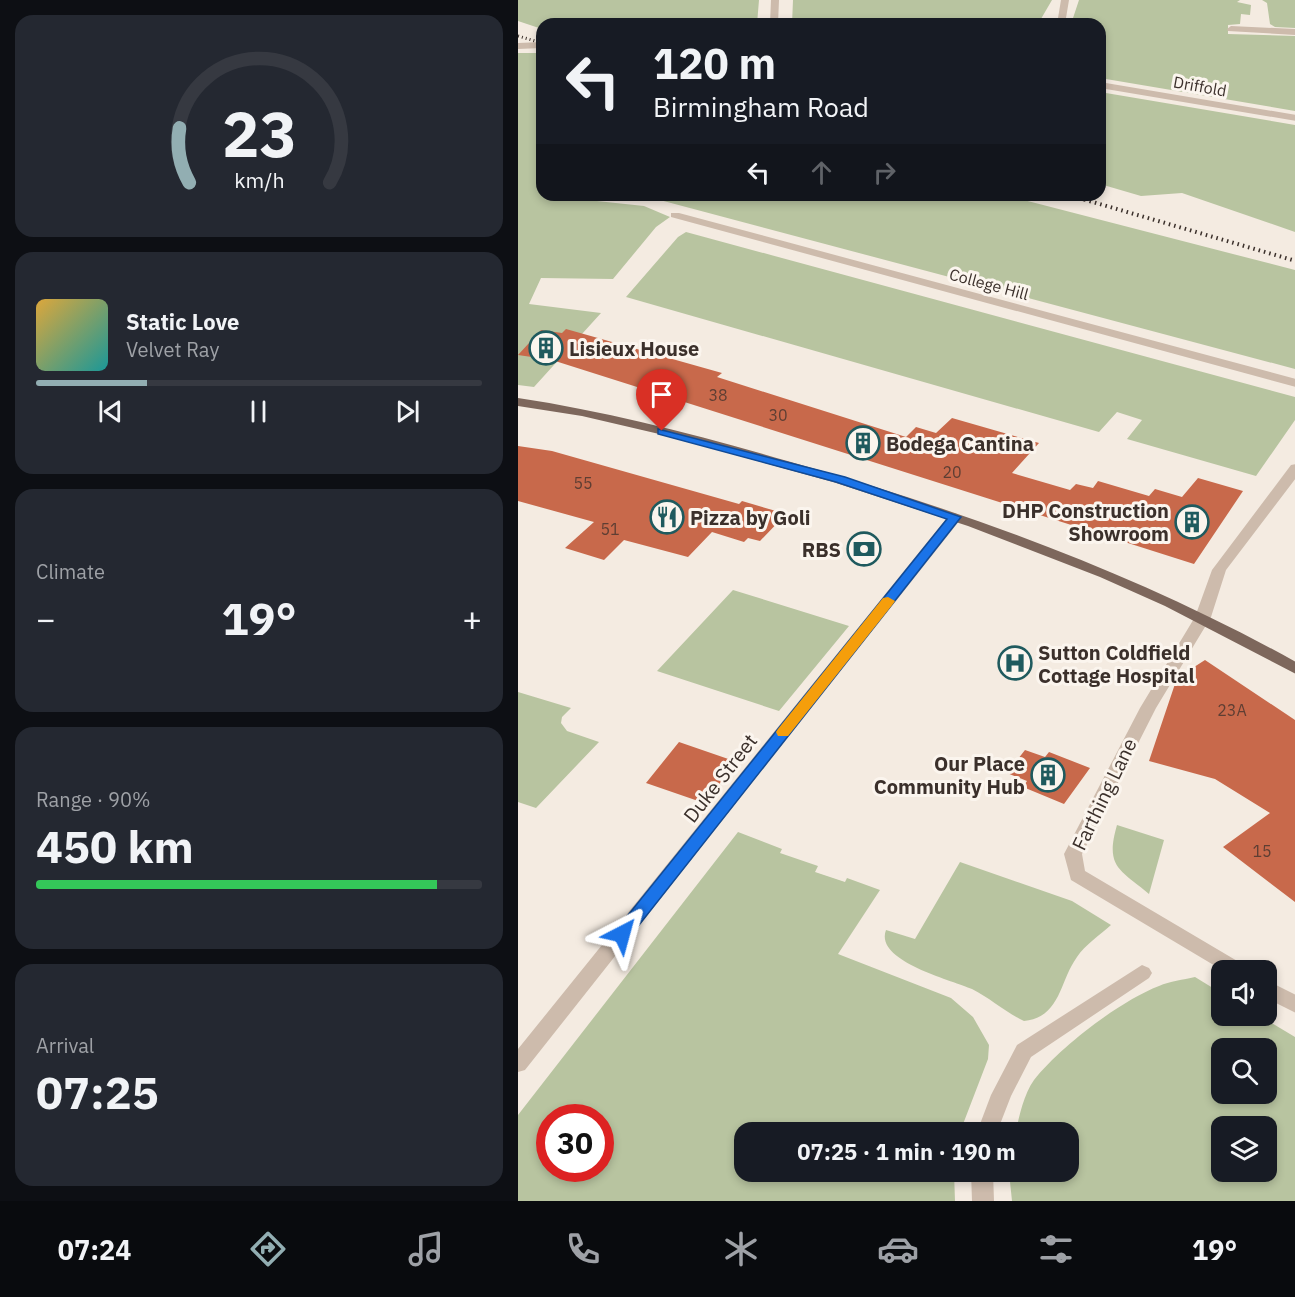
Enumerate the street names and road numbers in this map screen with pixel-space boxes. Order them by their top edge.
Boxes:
street label: Driffold [1172,72,1228,100]
street label: College Hill [947,264,1031,304]
street label: Duke Street [677,728,763,828]
street label: Farthing Lane [1065,733,1143,855]

